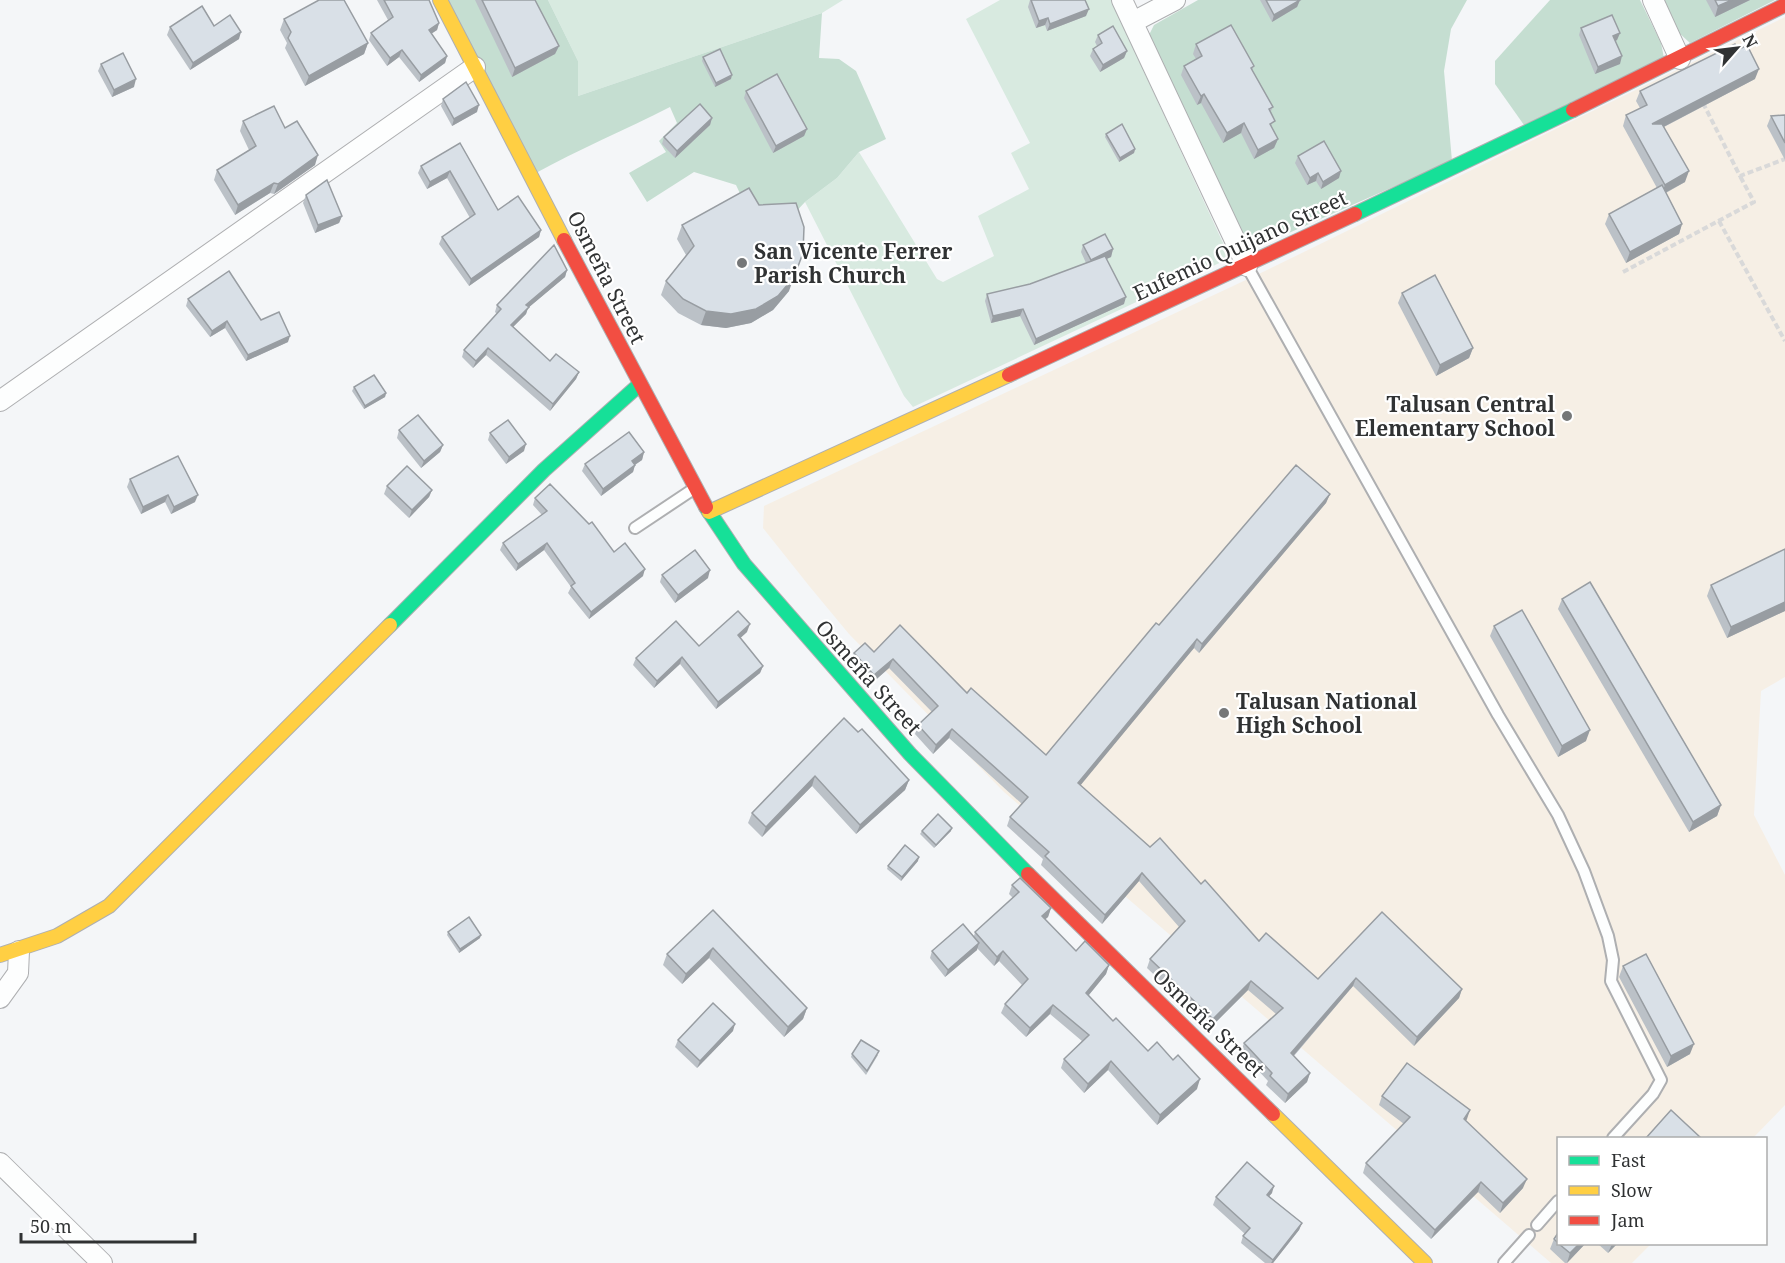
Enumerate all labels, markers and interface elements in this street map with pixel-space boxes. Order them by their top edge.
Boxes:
north arrow [1707,18,1767,78]
text: N [1738,30,1763,52]
street label: Eufemio Quijano Street [1128,183,1352,307]
street label: Osmeña Street [561,206,653,348]
place label: San Vicente Ferrer Parish Church [754,237,953,289]
marker: San Vicente Ferrer Parish Church [735,256,749,270]
place label: Talusan Central Elementary School [1355,390,1556,442]
marker: Talusan Central Elementary School [1560,409,1574,423]
street label: Osmeña Street [810,614,928,740]
place label: Talusan National High School [1236,687,1418,739]
marker: Talusan National High School [1217,706,1231,720]
street label: Osmeña Street [1147,961,1271,1083]
legend [1557,1137,1767,1245]
text: Fast [1611,1148,1646,1172]
text: Slow [1611,1178,1653,1202]
scale bar [21,1206,195,1244]
text: Jam [1610,1208,1645,1232]
text: 50 m [30,1214,72,1238]

